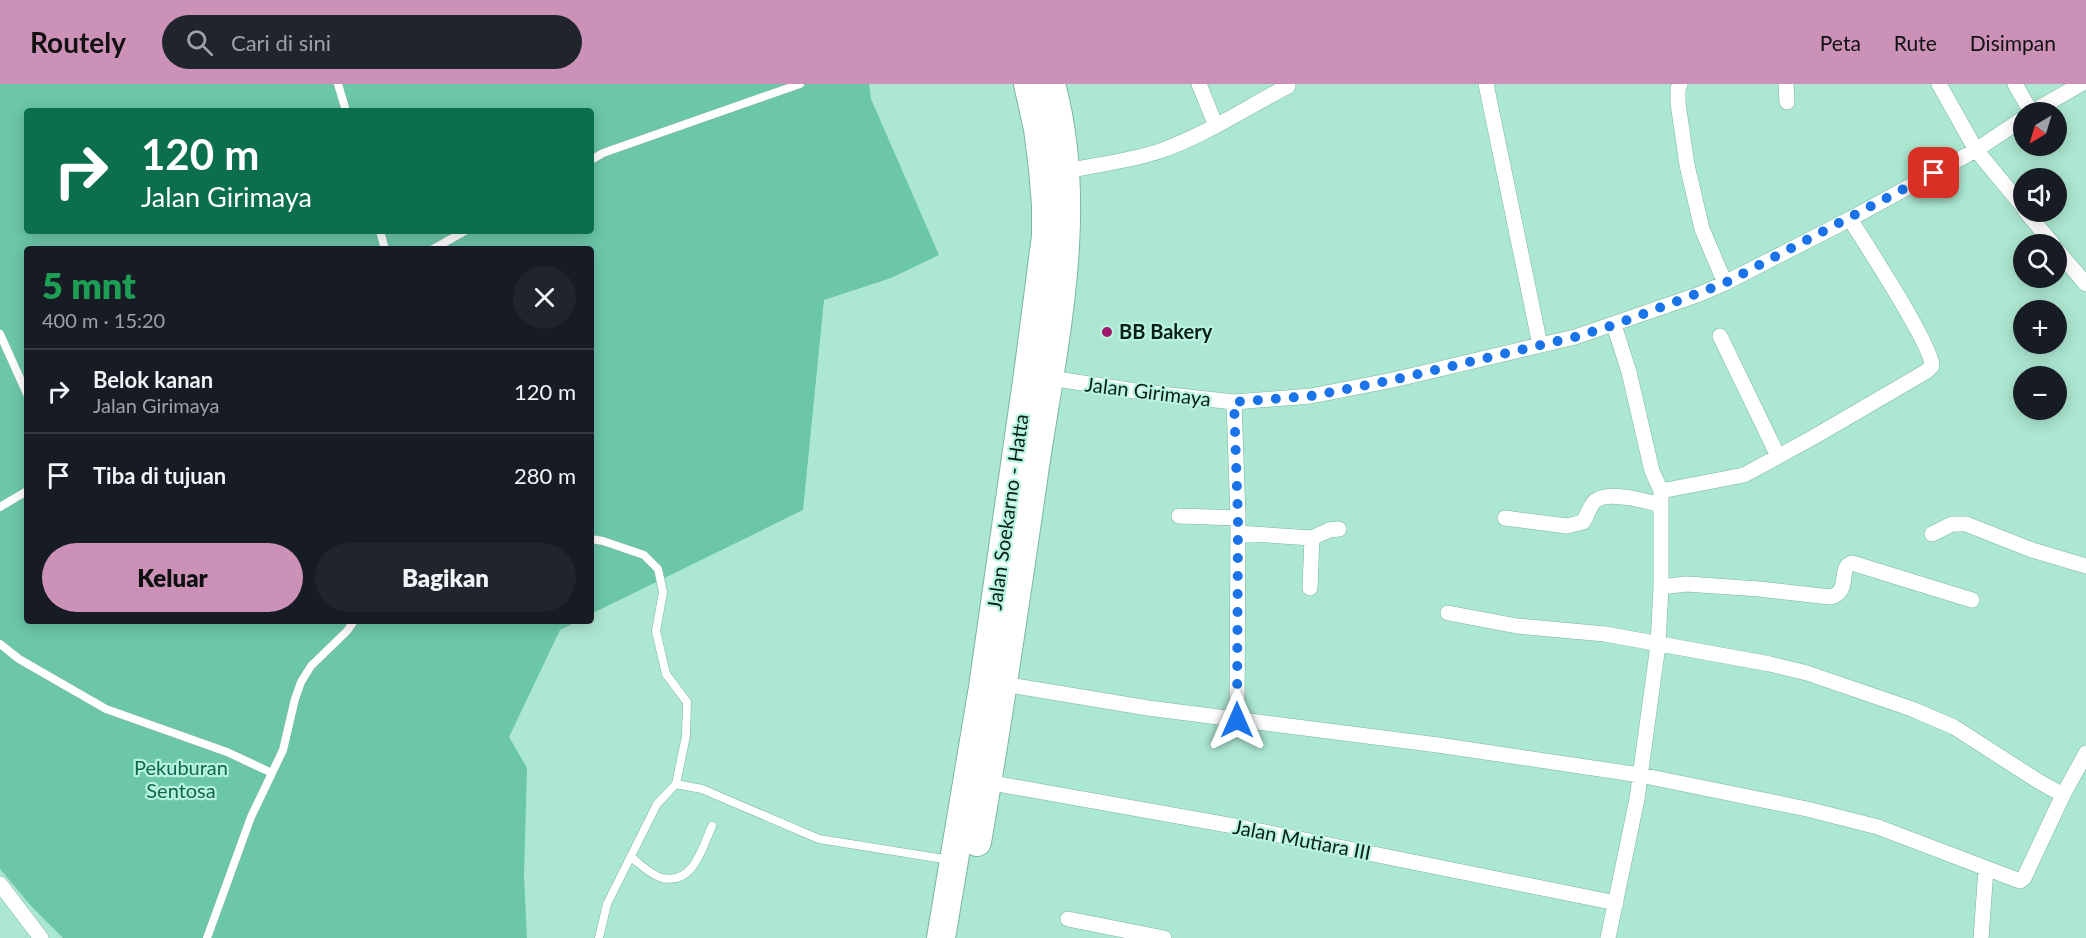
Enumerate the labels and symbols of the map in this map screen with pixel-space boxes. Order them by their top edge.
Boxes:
north arrow [2013,102,2067,156]
pin [1908,147,1959,198]
place label: BB Bakery [1119,319,1213,343]
marker: BB Bakery [1100,325,1114,339]
street label: Jalan Girimaya [1084,371,1212,411]
street label: Jalan Soekarno - Hatta [981,412,1033,611]
position arrow [1205,688,1269,752]
park label: Pekuburan Sentosa [134,755,228,802]
street label: Jalan Mutiara III [1231,814,1373,864]

